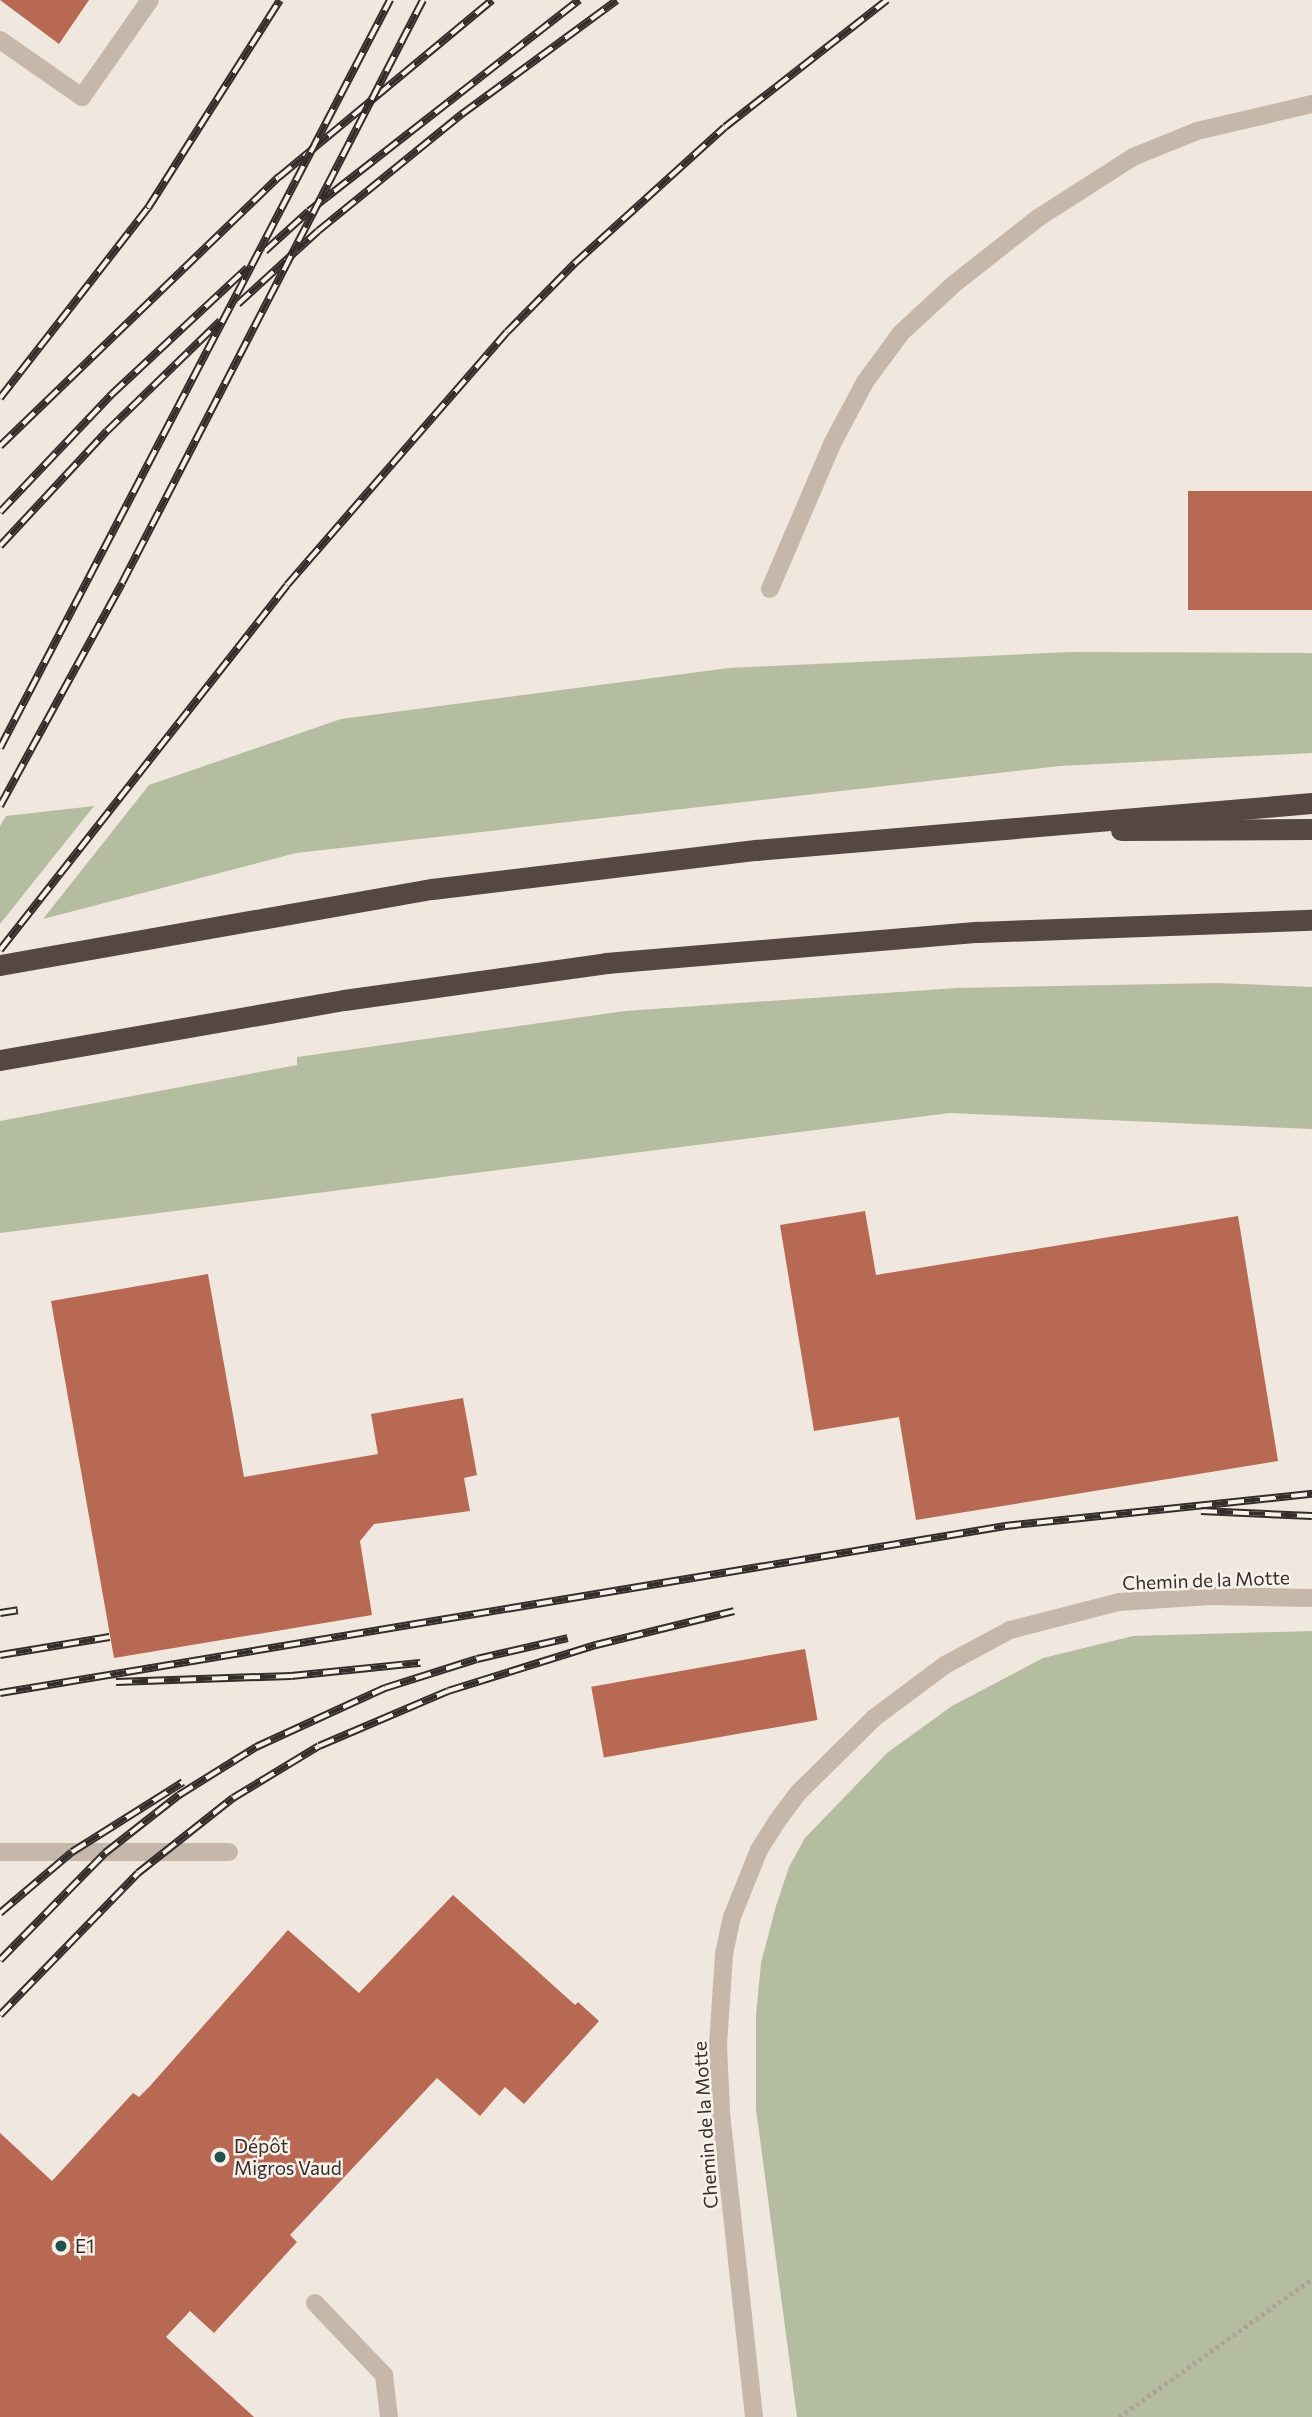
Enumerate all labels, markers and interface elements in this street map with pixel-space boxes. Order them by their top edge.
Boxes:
street label: Chemin de la Motte [1122,1566,1290,1594]
street label: Chemin de la Motte [688,2041,722,2209]
place label: Dépôt Migros Vaud [234,2135,342,2179]
marker: Dépôt Migros Vaud [212,2149,228,2165]
place label: E1 [75,2235,94,2257]
marker: E1 [53,2238,69,2254]

